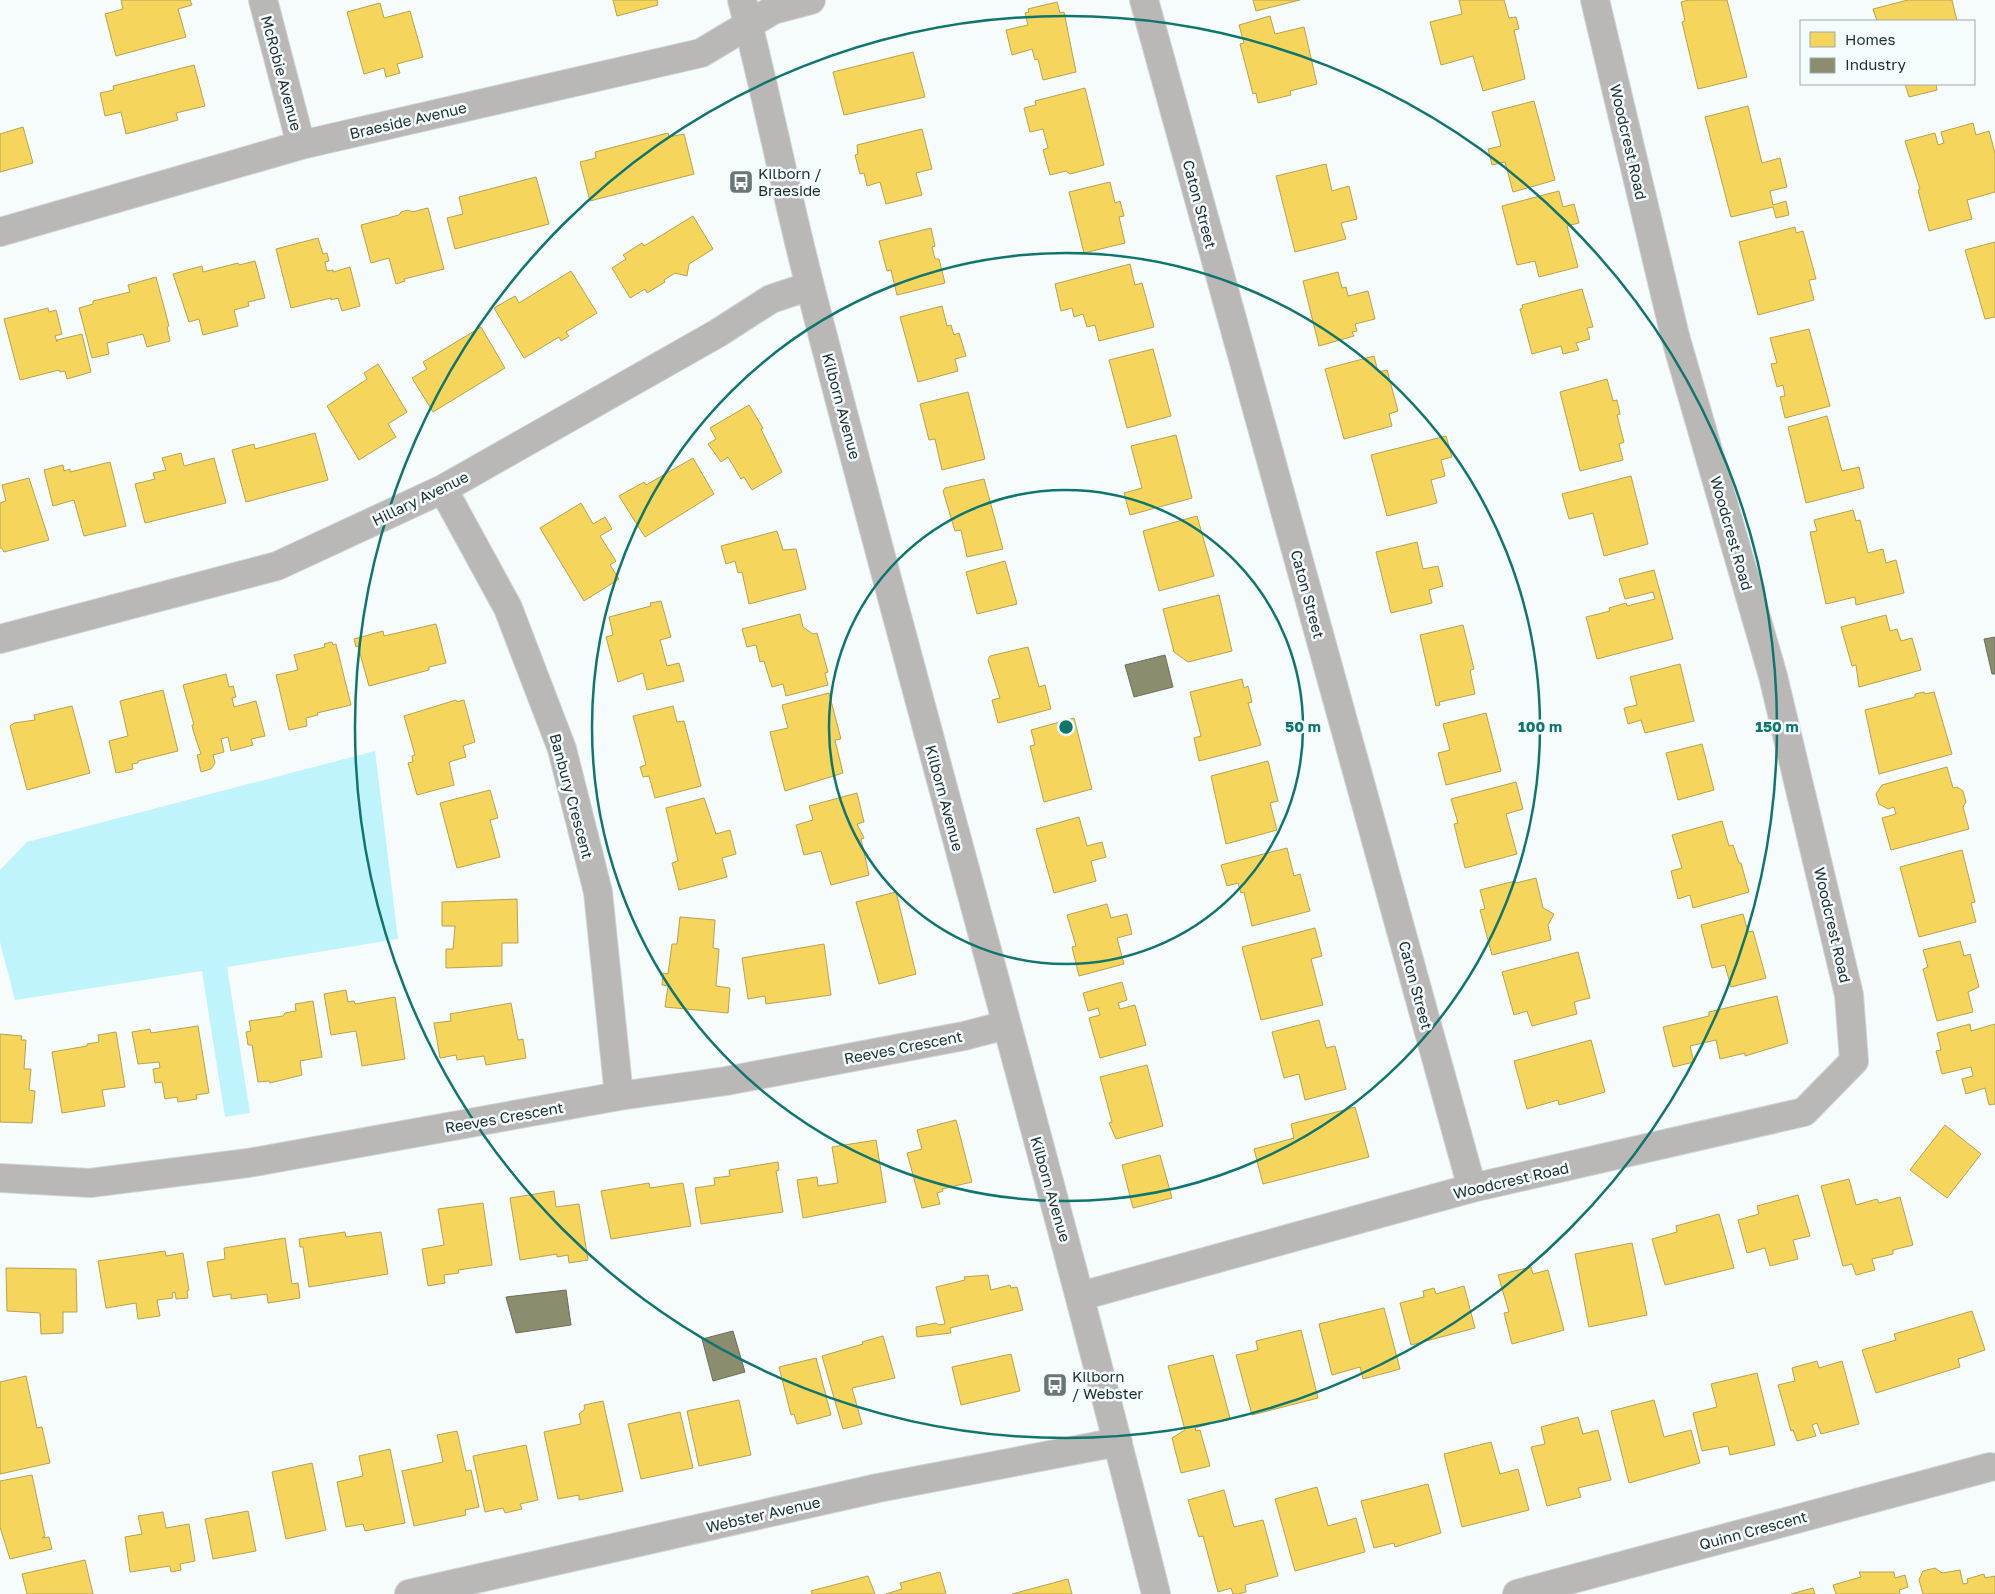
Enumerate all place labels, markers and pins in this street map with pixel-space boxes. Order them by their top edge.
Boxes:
place label: Kilborn / Braeside [758,164,821,199]
bus stop icon: Kilborn / Braeside [728,169,754,195]
centre of rings [1057,718,1075,736]
place label: Kilborn / Webster [1072,1367,1143,1402]
bus stop icon: Kilborn / Webster [1042,1372,1068,1398]

